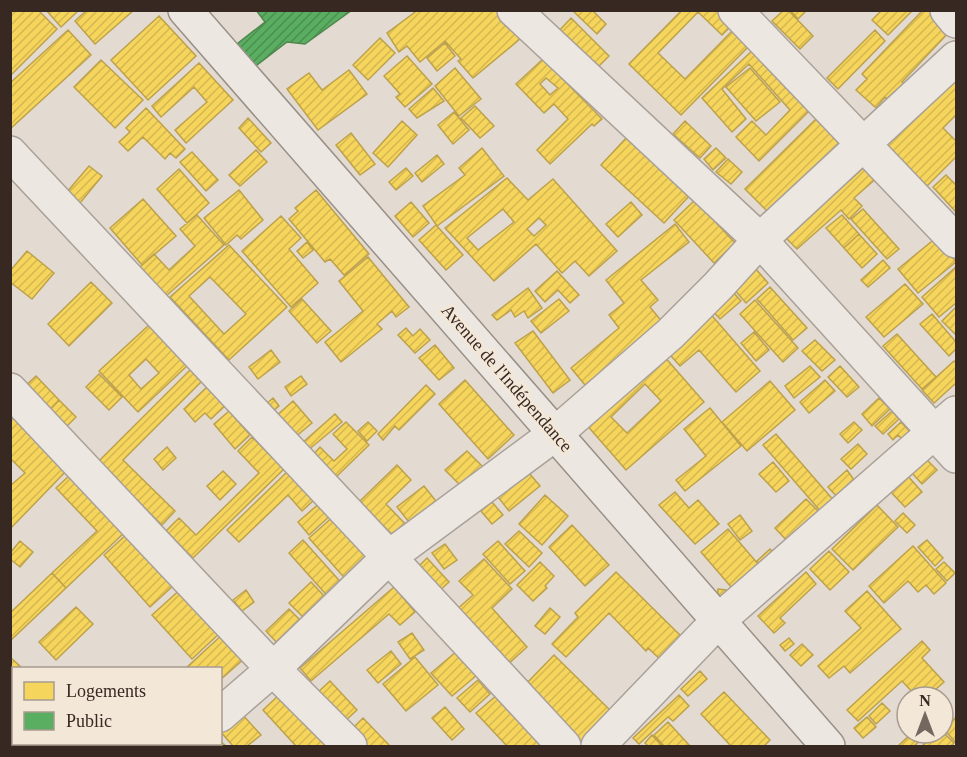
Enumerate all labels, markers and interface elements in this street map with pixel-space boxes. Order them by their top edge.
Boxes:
street label: Avenue de l'Indépendance [438,300,576,456]
legend [12,667,222,745]
text: Logements [66,681,146,701]
north arrow [895,685,955,745]
text: N [919,692,931,709]
text: Public [66,711,112,731]

